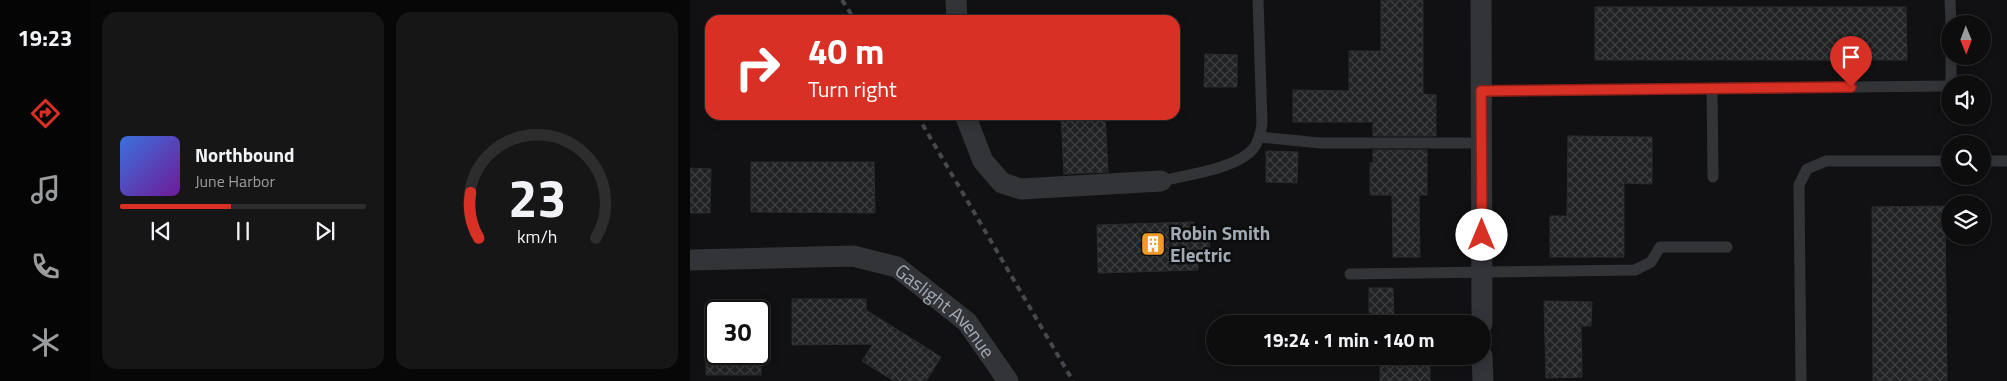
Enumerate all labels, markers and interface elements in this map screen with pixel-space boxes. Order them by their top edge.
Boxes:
north arrow [1941,15,1991,65]
map controls [1941,15,1991,245]
text: 19:23 [18,21,72,55]
text: 40 m [808,24,884,78]
icon: right [725,35,790,100]
pin [1830,36,1872,87]
icon: arrive [1837,43,1865,71]
text: Turn right [808,72,897,106]
button: sound [1941,75,1991,125]
icon: directions [28,96,63,131]
button: search [1941,135,1991,185]
text: Northbound [195,140,295,169]
text: 23 [508,158,566,237]
text: June Harbor [195,169,275,193]
icon: music [28,172,63,207]
button: layers [1941,195,1991,245]
position arrow [1455,208,1507,260]
icon: previous [147,217,175,245]
icon: pause [229,217,257,245]
icon: next [311,217,339,245]
place label: Robin Smith Electric [1170,218,1270,269]
text: km/h [517,223,557,250]
building icon: Robin Smith Electric [1140,231,1166,257]
icon: phone [28,249,63,284]
street label: Gaslight Avenue [889,256,1003,364]
speed limit sign: 30 [705,300,770,365]
icon: climate [28,325,63,360]
text: 19:24 · 1 min · 140 m [1262,325,1435,354]

